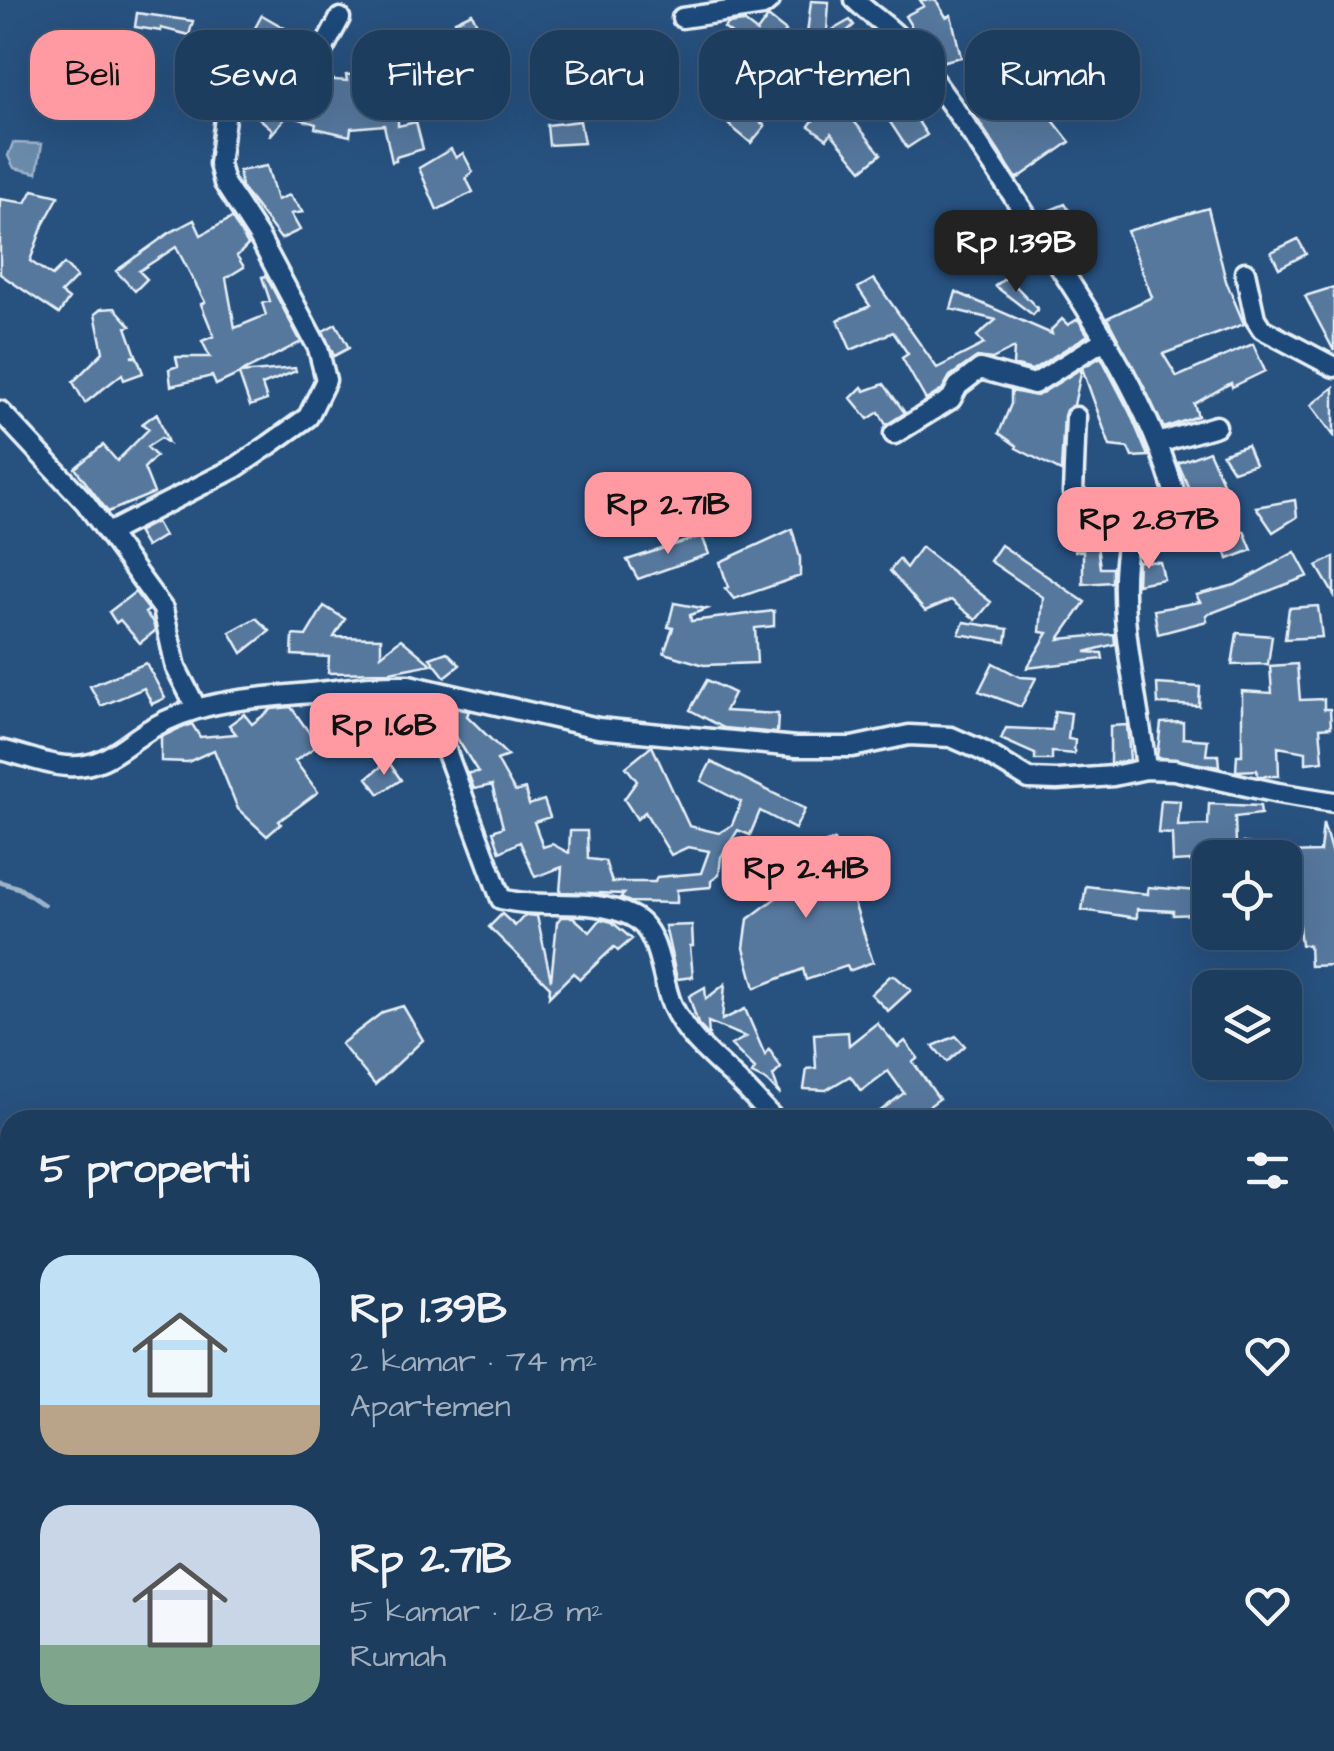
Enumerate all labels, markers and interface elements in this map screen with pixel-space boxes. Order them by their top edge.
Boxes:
chip: Beli [30,30,155,120]
chip: Sewa [175,30,332,120]
chip: Filter [352,30,510,120]
chip: Baru [530,30,679,120]
chip: Apartemen [699,30,945,120]
chip: Rumah [965,30,1140,120]
pin: Rp 1.39B [913,210,1119,295]
text: Rp 1.39B [956,220,1076,265]
pin: Rp 2.71B [565,472,771,557]
text: Rp 2.71B [607,482,729,527]
pin: Rp 2.87B [1046,487,1252,572]
text: Rp 2.87B [1079,497,1219,542]
pin: Rp 1.6B [292,693,476,778]
text: Rp 1.6B [332,703,436,748]
pin: Rp 2.41B [703,836,909,921]
map controls [1192,840,1302,1080]
button: locate [1192,840,1302,950]
text: Rp 2.41B [744,846,868,891]
button: layers [1192,970,1302,1080]
text: 5 properti [40,1141,249,1199]
icon: filters [1240,1143,1295,1198]
text: Rp 1.39B [350,1281,507,1339]
icon: home [120,1295,240,1415]
icon: heart [1240,1328,1295,1383]
text: 2 kamar · 74 m² [350,1339,597,1384]
text: Apartemen [350,1384,511,1429]
text: Rp 2.71B [350,1531,511,1589]
icon: home [120,1545,240,1665]
icon: heart [1240,1578,1295,1633]
text: 5 kamar · 128 m² [350,1589,603,1634]
text: Rumah [350,1634,446,1679]

